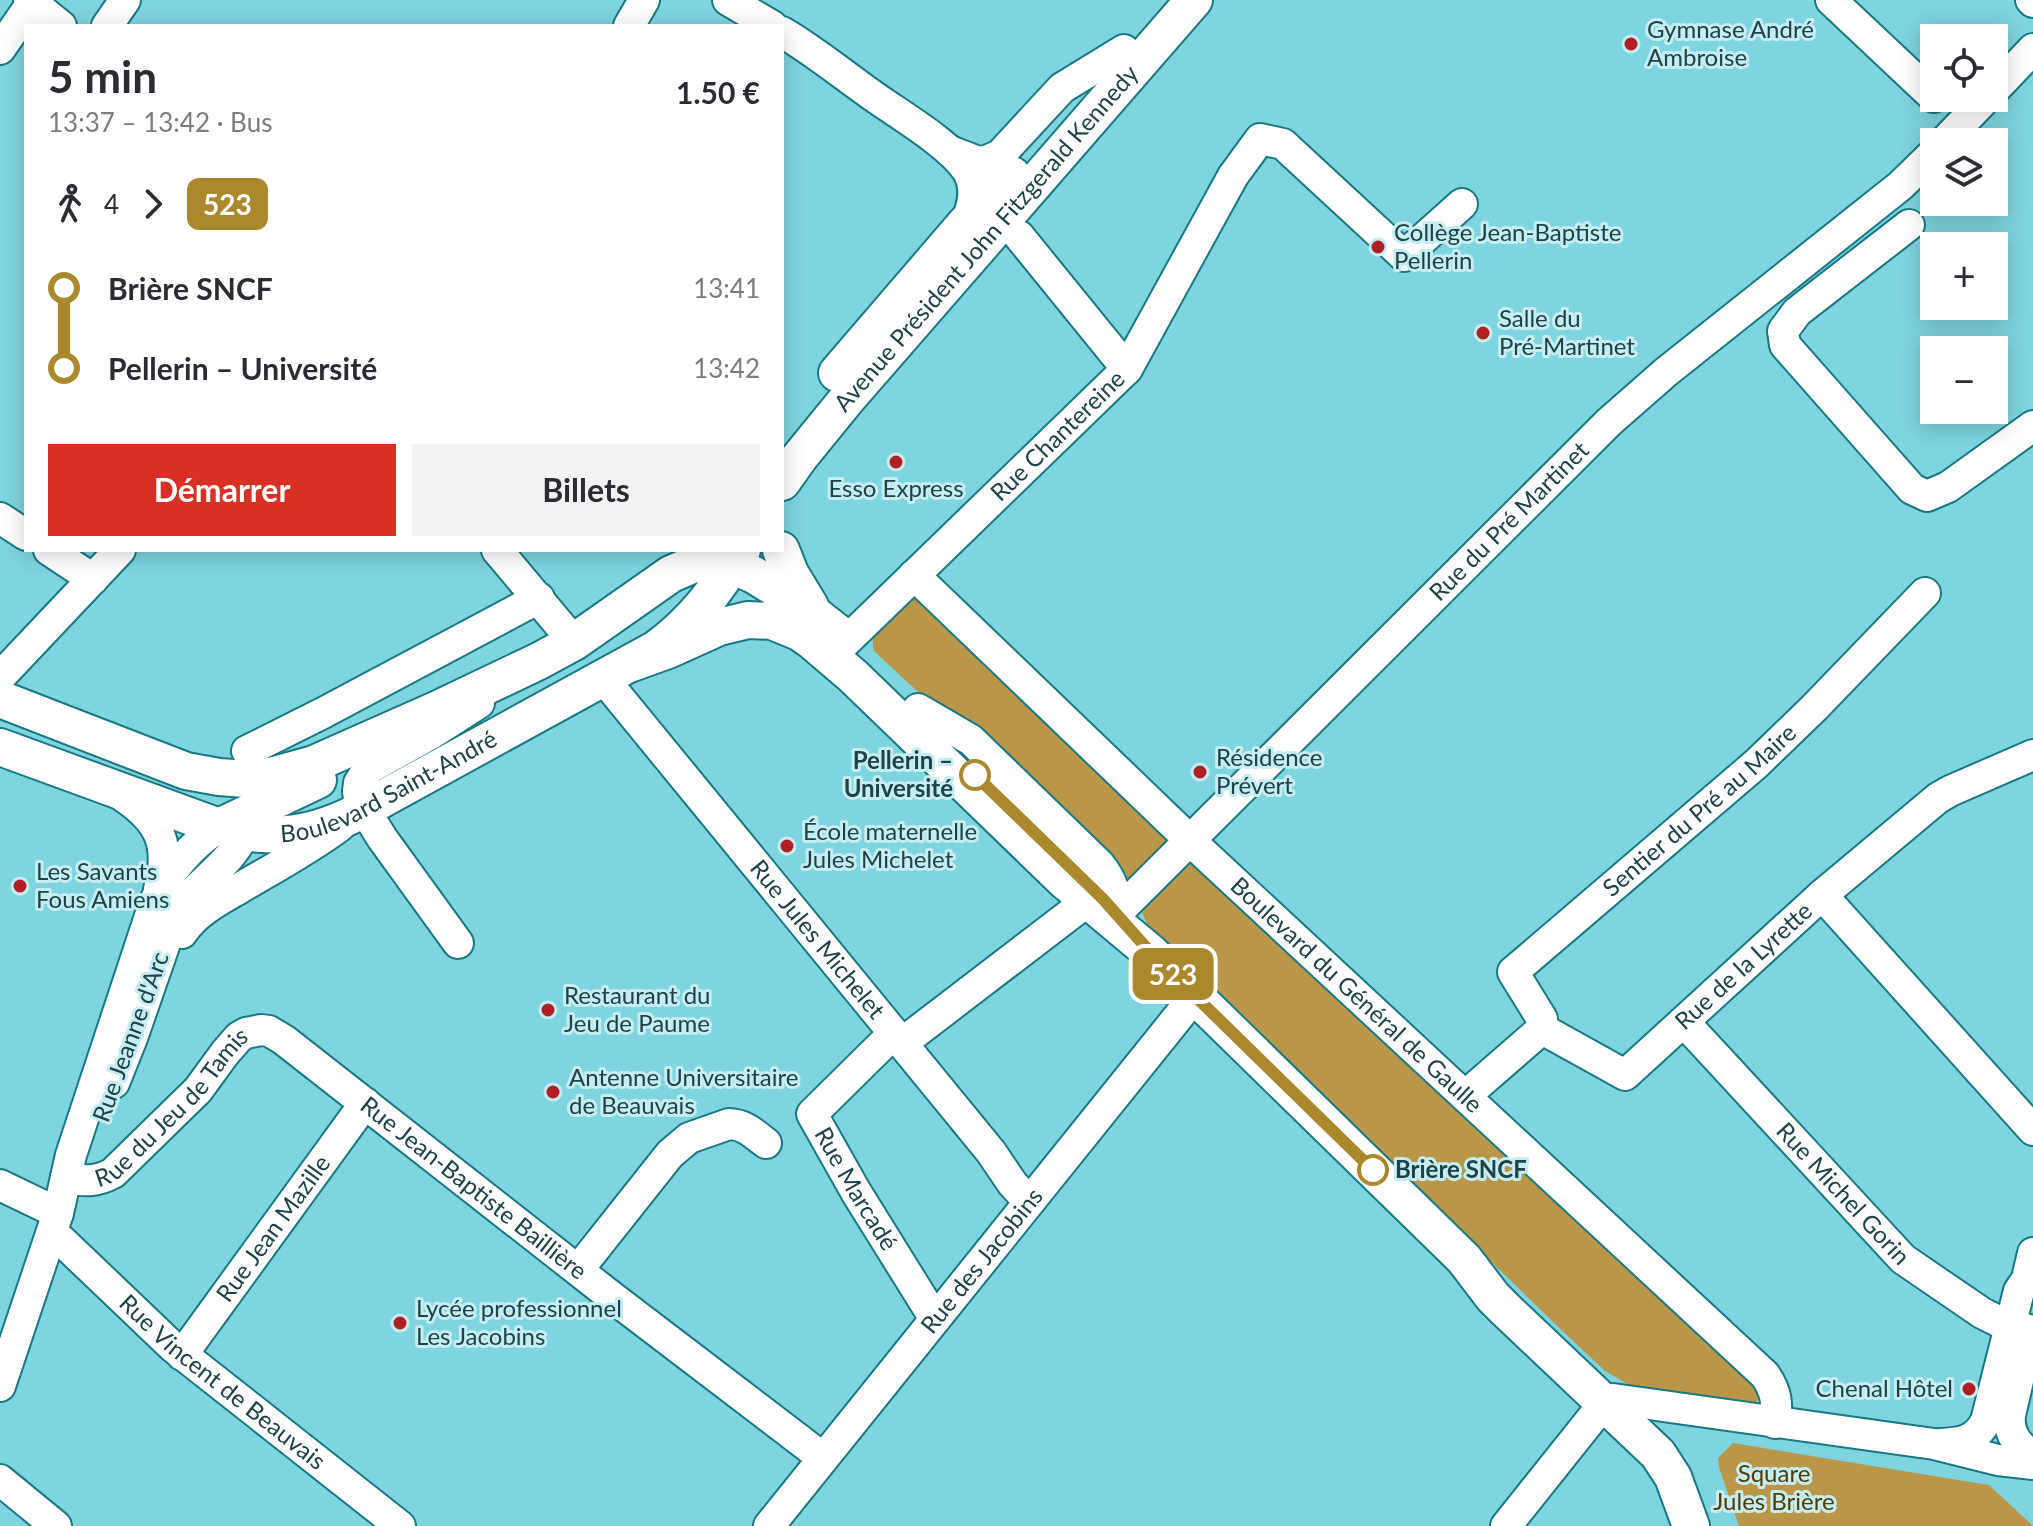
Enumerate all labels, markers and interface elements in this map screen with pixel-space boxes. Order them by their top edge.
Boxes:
place label: Gymnase André Ambroise [1647,14,1814,71]
map controls [1920,24,2008,424]
button: locate [1920,24,2008,112]
marker: Gymnase André Ambroise [1622,35,1640,53]
text: 5 min [48,50,157,102]
street label: Avenue Président John Fitzgerald Kennedy [827,58,1144,417]
text: 1.50 € [676,74,760,110]
text: 13:37 – 13:42 · Bus [48,106,272,138]
button: layers [1920,128,2008,216]
icon: walk [48,182,92,226]
icon: forward [131,182,175,226]
text: 523 [203,187,252,221]
text: 4 [104,188,119,220]
place label: Collège Jean-Baptiste Pellerin [1394,217,1621,274]
button: + [1920,232,2008,320]
marker: Collège Jean-Baptiste Pellerin [1369,238,1387,256]
text: Brière SNCF [108,270,273,306]
text: 13:41 [693,272,760,304]
place label: Salle du Pré-Martinet [1499,303,1635,360]
marker: Salle du Pré-Martinet [1474,324,1492,342]
button: − [1920,336,2008,424]
text: Pellerin – Université [108,350,377,386]
text: 13:42 [693,352,760,384]
street label: Rue Chantereine [984,363,1130,506]
street label: Rue du Pré Martinet [1422,435,1594,606]
button: Démarrer [48,444,396,536]
button: Billets [412,444,760,536]
marker: Esso Express [887,453,905,471]
place label: Esso Express [828,473,964,502]
street label: Sentier du Pré au Maire [1596,717,1801,902]
street label: Boulevard Saint-André [279,723,501,848]
place label: Résidence Prévert [1216,742,1323,799]
place label: Pellerin – Université [844,745,953,802]
marker: Pellerin – Université [960,760,990,790]
marker: Résidence Prévert [1191,763,1209,781]
place label: École maternelle Jules Michelet [803,816,977,873]
marker: École maternelle Jules Michelet [778,837,796,855]
street label: Rue Jules Michelet [745,853,892,1024]
place label: Les Savants Fous Amiens [36,856,169,913]
street label: Boulevard du Général de Gaulle [1225,870,1489,1118]
marker: Les Savants Fous Amiens [11,877,29,895]
street label: Rue de la Lyrette [1668,895,1817,1035]
street label: Rue Jeanne d'Arc [85,947,174,1125]
line badge: 523 [1127,948,1219,1000]
text: 523 [1149,957,1197,991]
place label: Restaurant du Jeu de Paume [564,980,711,1037]
marker: Restaurant du Jeu de Paume [539,1001,557,1019]
street label: Rue du Jeu de Tamis [91,1019,252,1192]
place label: Antenne Universitaire de Beauvais [569,1062,798,1119]
marker: Antenne Universitaire de Beauvais [544,1083,562,1101]
street label: Rue Jean-Baptiste Baillière [355,1090,593,1285]
street label: Rue Michel Gorin [1771,1116,1917,1270]
street label: Rue Marcadé [809,1121,905,1255]
street label: Rue Jean Mazille [209,1149,335,1307]
place label: Brière SNCF [1395,1154,1527,1183]
marker: Brière SNCF [1358,1155,1388,1185]
street label: Rue des Jacobins [914,1181,1048,1339]
street label: Rue Vincent de Beauvais [114,1288,332,1475]
place label: Lycée professionnel Les Jacobins [416,1293,622,1350]
marker: Lycée professionnel Les Jacobins [391,1314,409,1332]
place label: Chenal Hôtel [1816,1373,1953,1402]
marker: Chenal Hôtel [1960,1380,1978,1398]
park label: Square Jules Brière [1713,1458,1835,1515]

